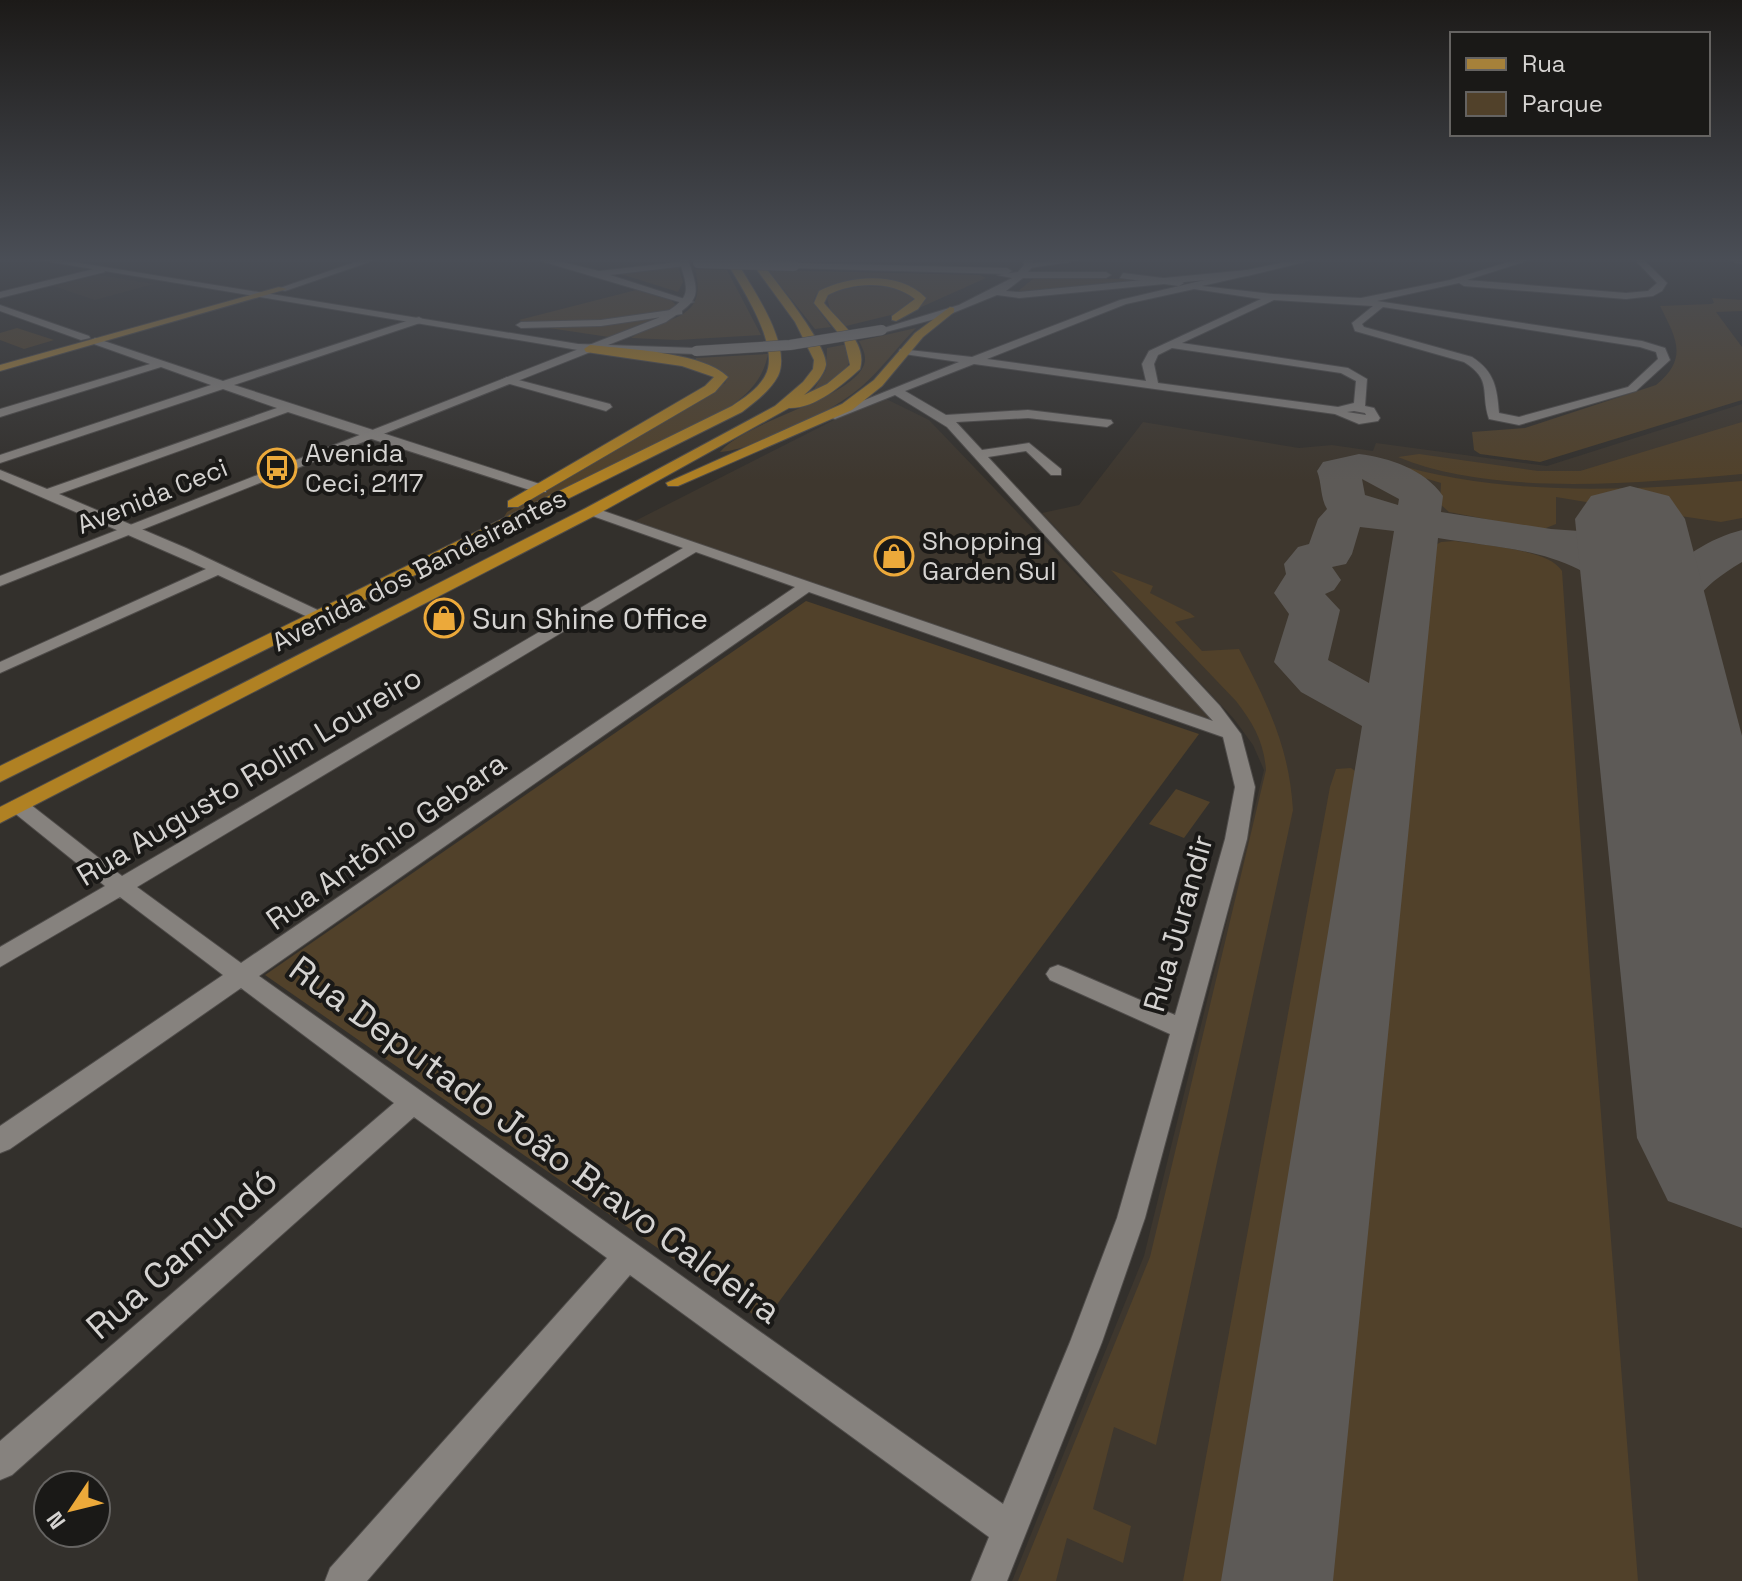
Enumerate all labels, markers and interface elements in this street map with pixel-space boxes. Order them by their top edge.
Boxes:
legend [1450,32,1710,136]
text: Rua [1522,48,1566,79]
text: Parque [1522,88,1603,119]
place label: Avenida Ceci, 2117 [305,436,423,500]
bus stop icon: Avenida Ceci, 2117 [256,447,298,489]
street label: Avenida Ceci [72,450,232,542]
street label: Avenida dos Bandeirantes [266,481,572,659]
place label: Shopping Garden Sul [922,524,1056,588]
shop icon: Shopping Garden Sul [873,535,915,577]
shop icon: Sun Shine Office [423,597,465,639]
place label: Sun Shine Office [472,599,708,638]
street label: Rua Augusto Rolim Loureiro [69,657,429,895]
street label: Rua Antônio Gebara [258,743,514,939]
street label: Rua Jurandir [1134,830,1222,1016]
street label: Rua Deputado João Bravo Caldeira [280,946,790,1334]
street label: Rua Camundó [77,1158,287,1350]
north arrow [32,1469,112,1549]
text: N [40,1506,71,1535]

